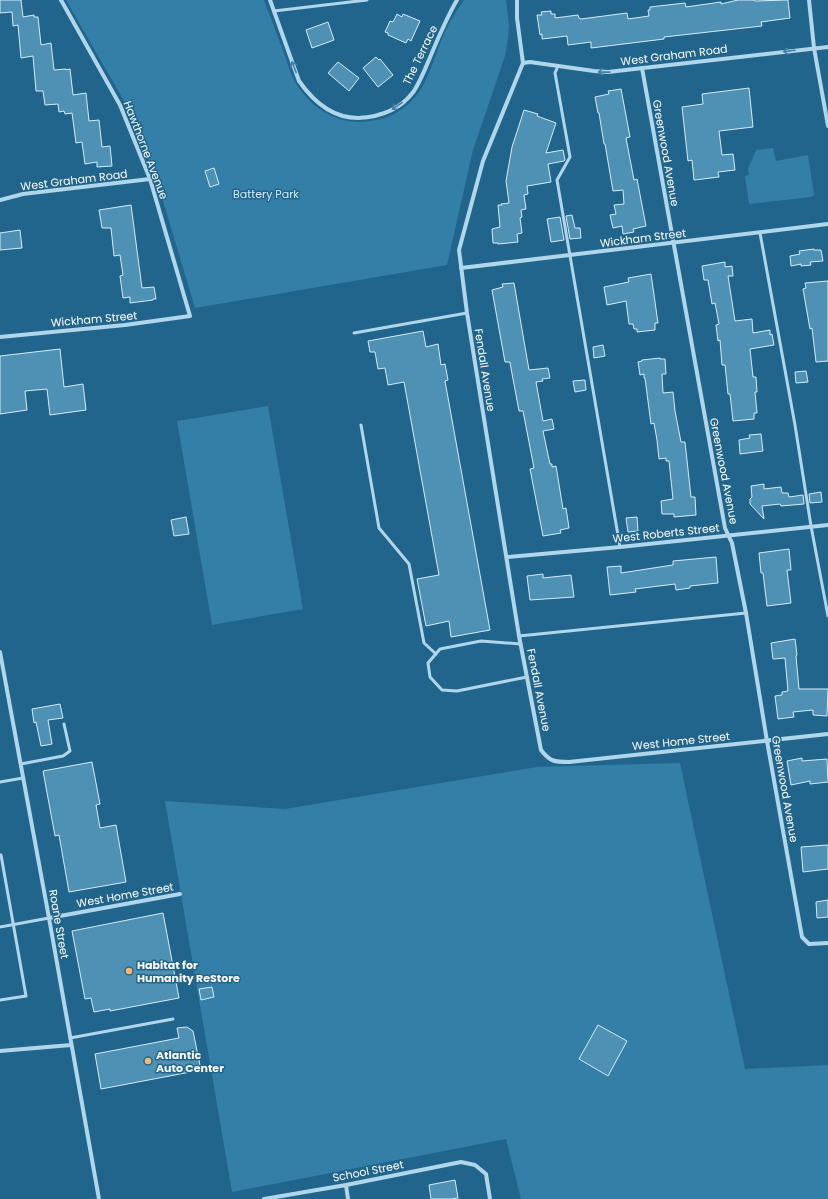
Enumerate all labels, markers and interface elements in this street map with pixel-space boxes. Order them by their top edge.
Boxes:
street label: The Terrace [399,22,441,88]
street label: West Graham Road [620,40,728,70]
one-way arrow [783,47,796,55]
one-way arrow [289,61,297,73]
one-way arrow [598,68,611,76]
street label: Hawthorne Avenue [120,98,172,202]
street label: Greenwood Avenue [649,98,683,208]
one-way arrow [392,102,403,110]
street label: West Graham Road [20,165,128,195]
park label: Battery Park [233,186,299,202]
street label: Wickham Street [599,225,687,251]
street label: Wickham Street [50,307,138,331]
street label: Fendall Avenue [471,327,499,413]
street label: Greenwood Avenue [706,416,742,526]
street label: West Roberts Street [612,519,720,547]
street label: Fendall Avenue [523,647,555,733]
street label: West Home Street [631,728,731,754]
street label: Greenwood Avenue [768,734,802,844]
street label: West Home Street [75,879,175,911]
street label: Roane Street [45,888,73,960]
place label: Habitat for Humanity ReStore [137,957,240,986]
marker: Habitat for Humanity ReStore [124,966,134,976]
place label: Atlantic Auto Center [156,1047,224,1076]
marker: Atlantic Auto Center [143,1056,153,1066]
street label: School Street [331,1156,405,1186]

